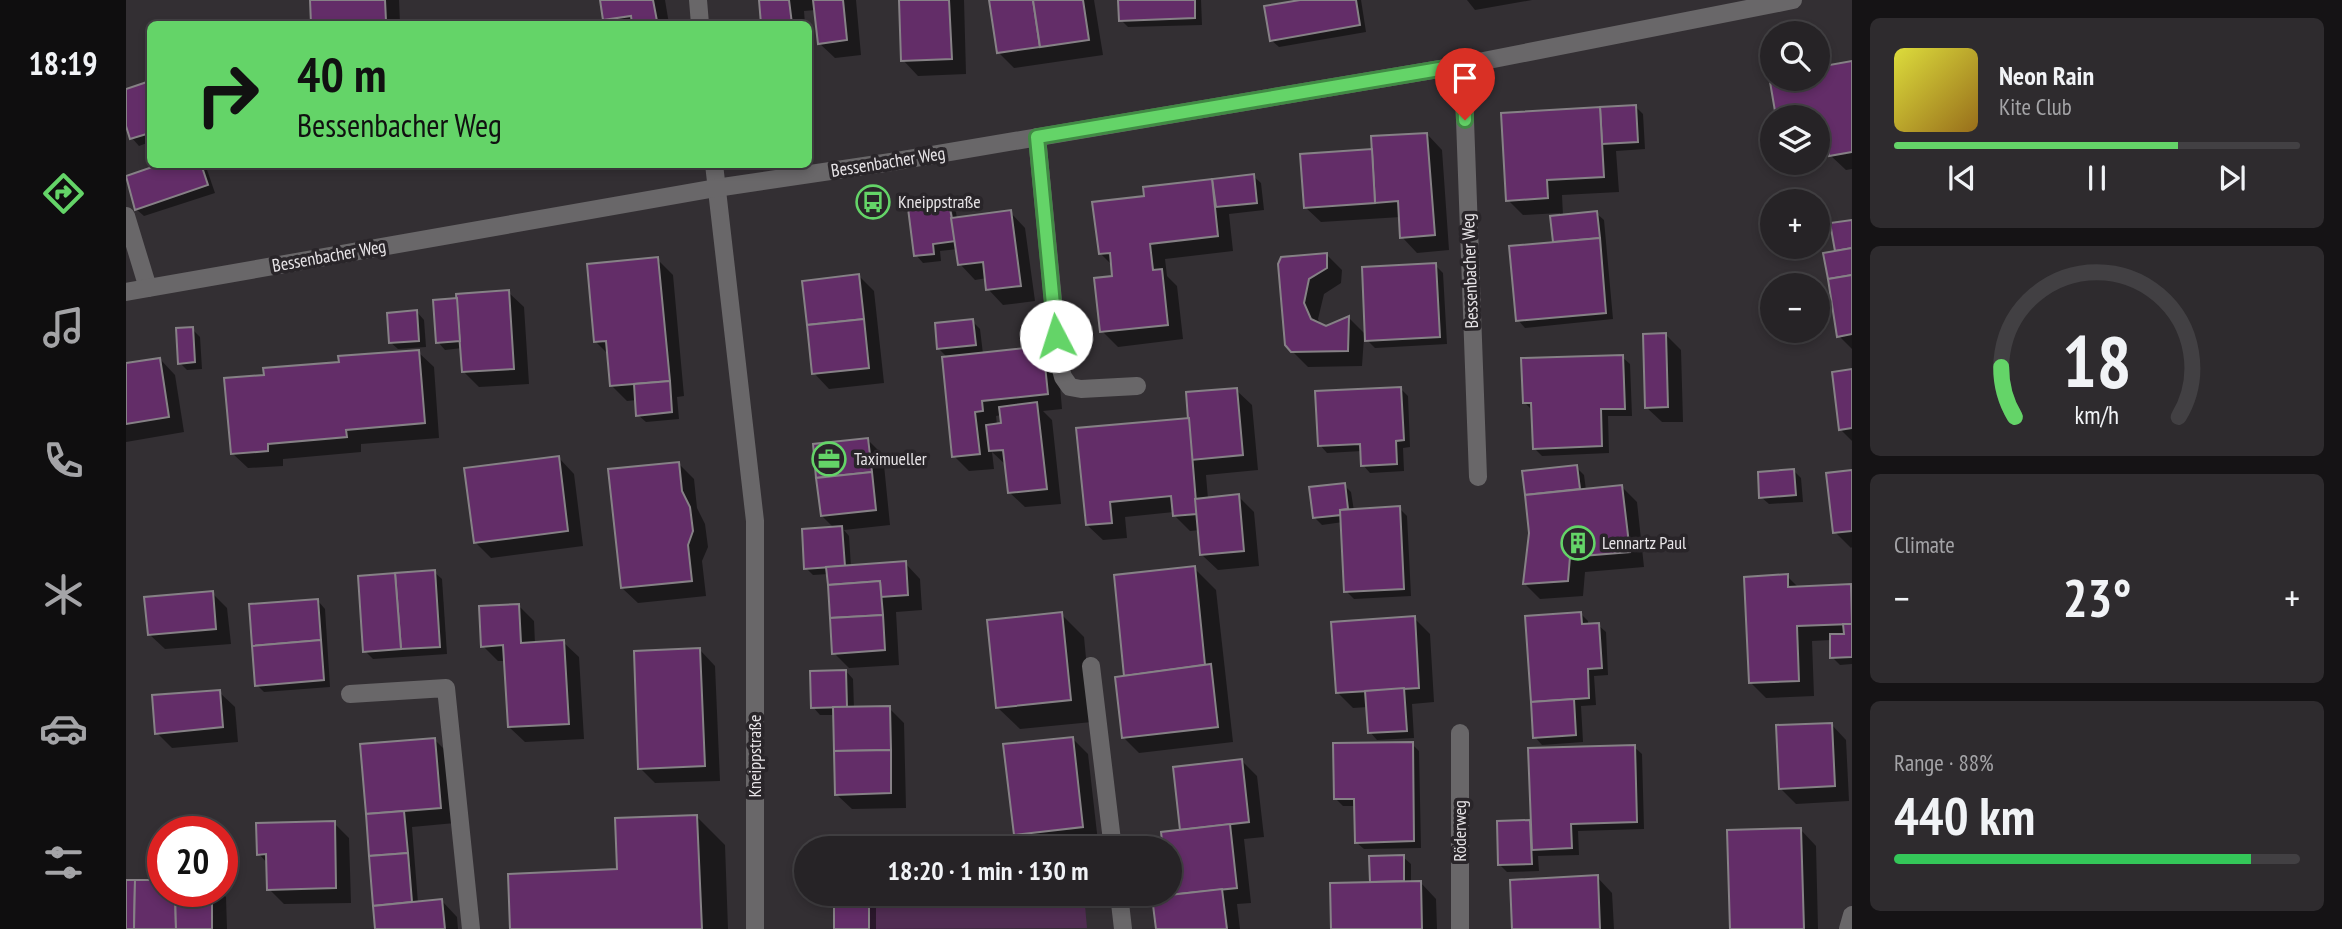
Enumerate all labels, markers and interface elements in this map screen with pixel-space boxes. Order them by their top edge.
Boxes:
map controls [1760,21,1830,343]
button: search [1760,21,1830,91]
text: 18:19 [28,42,98,84]
text: 40 m [297,42,386,106]
pin [1435,48,1495,120]
icon: right [182,49,273,140]
icon: arrive [1446,59,1484,97]
text: Neon Rain [1999,59,2094,92]
text: Kite Club [1999,92,2072,121]
text: Bessenbacher Weg [297,104,502,146]
button: layers [1760,105,1830,175]
street label: Bessenbacher Weg [829,141,947,182]
icon: previous [1943,159,1981,197]
icon: pause [2078,159,2116,197]
icon: next [2213,159,2251,197]
icon: directions [39,169,88,218]
bus stop icon: Kneippstraße [854,183,892,221]
button: + [1760,189,1830,259]
place label: Kneippstraße [898,190,981,213]
street label: Bessenbacher Weg [1456,213,1483,329]
street label: Bessenbacher Weg [270,234,388,277]
button: − [1760,273,1830,343]
position arrow [1019,299,1093,373]
icon: music [39,303,88,352]
text: 18 [2062,313,2132,407]
text: km/h [2075,398,2119,430]
icon: phone [39,436,88,485]
office icon: Taximueller [810,440,848,478]
place label: Taximueller [854,447,927,470]
building icon: Lennartz Paul [1559,524,1597,562]
text: Climate [1894,530,1955,559]
place label: Lennartz Paul [1602,531,1687,554]
text: 23° [2063,564,2131,631]
icon: climate [39,570,88,619]
text: − [1894,573,1910,622]
text: + [2284,573,2300,622]
icon: car [39,704,88,753]
street label: Kneippstraße [743,715,766,797]
text: Range · 88% [1894,748,1994,777]
text: 440 km [1894,782,2035,849]
street label: Röderweg [1448,800,1471,862]
speed limit sign: 20 [147,816,238,907]
icon: filters [39,838,88,887]
text: 18:20 · 1 min · 130 m [888,854,1088,887]

